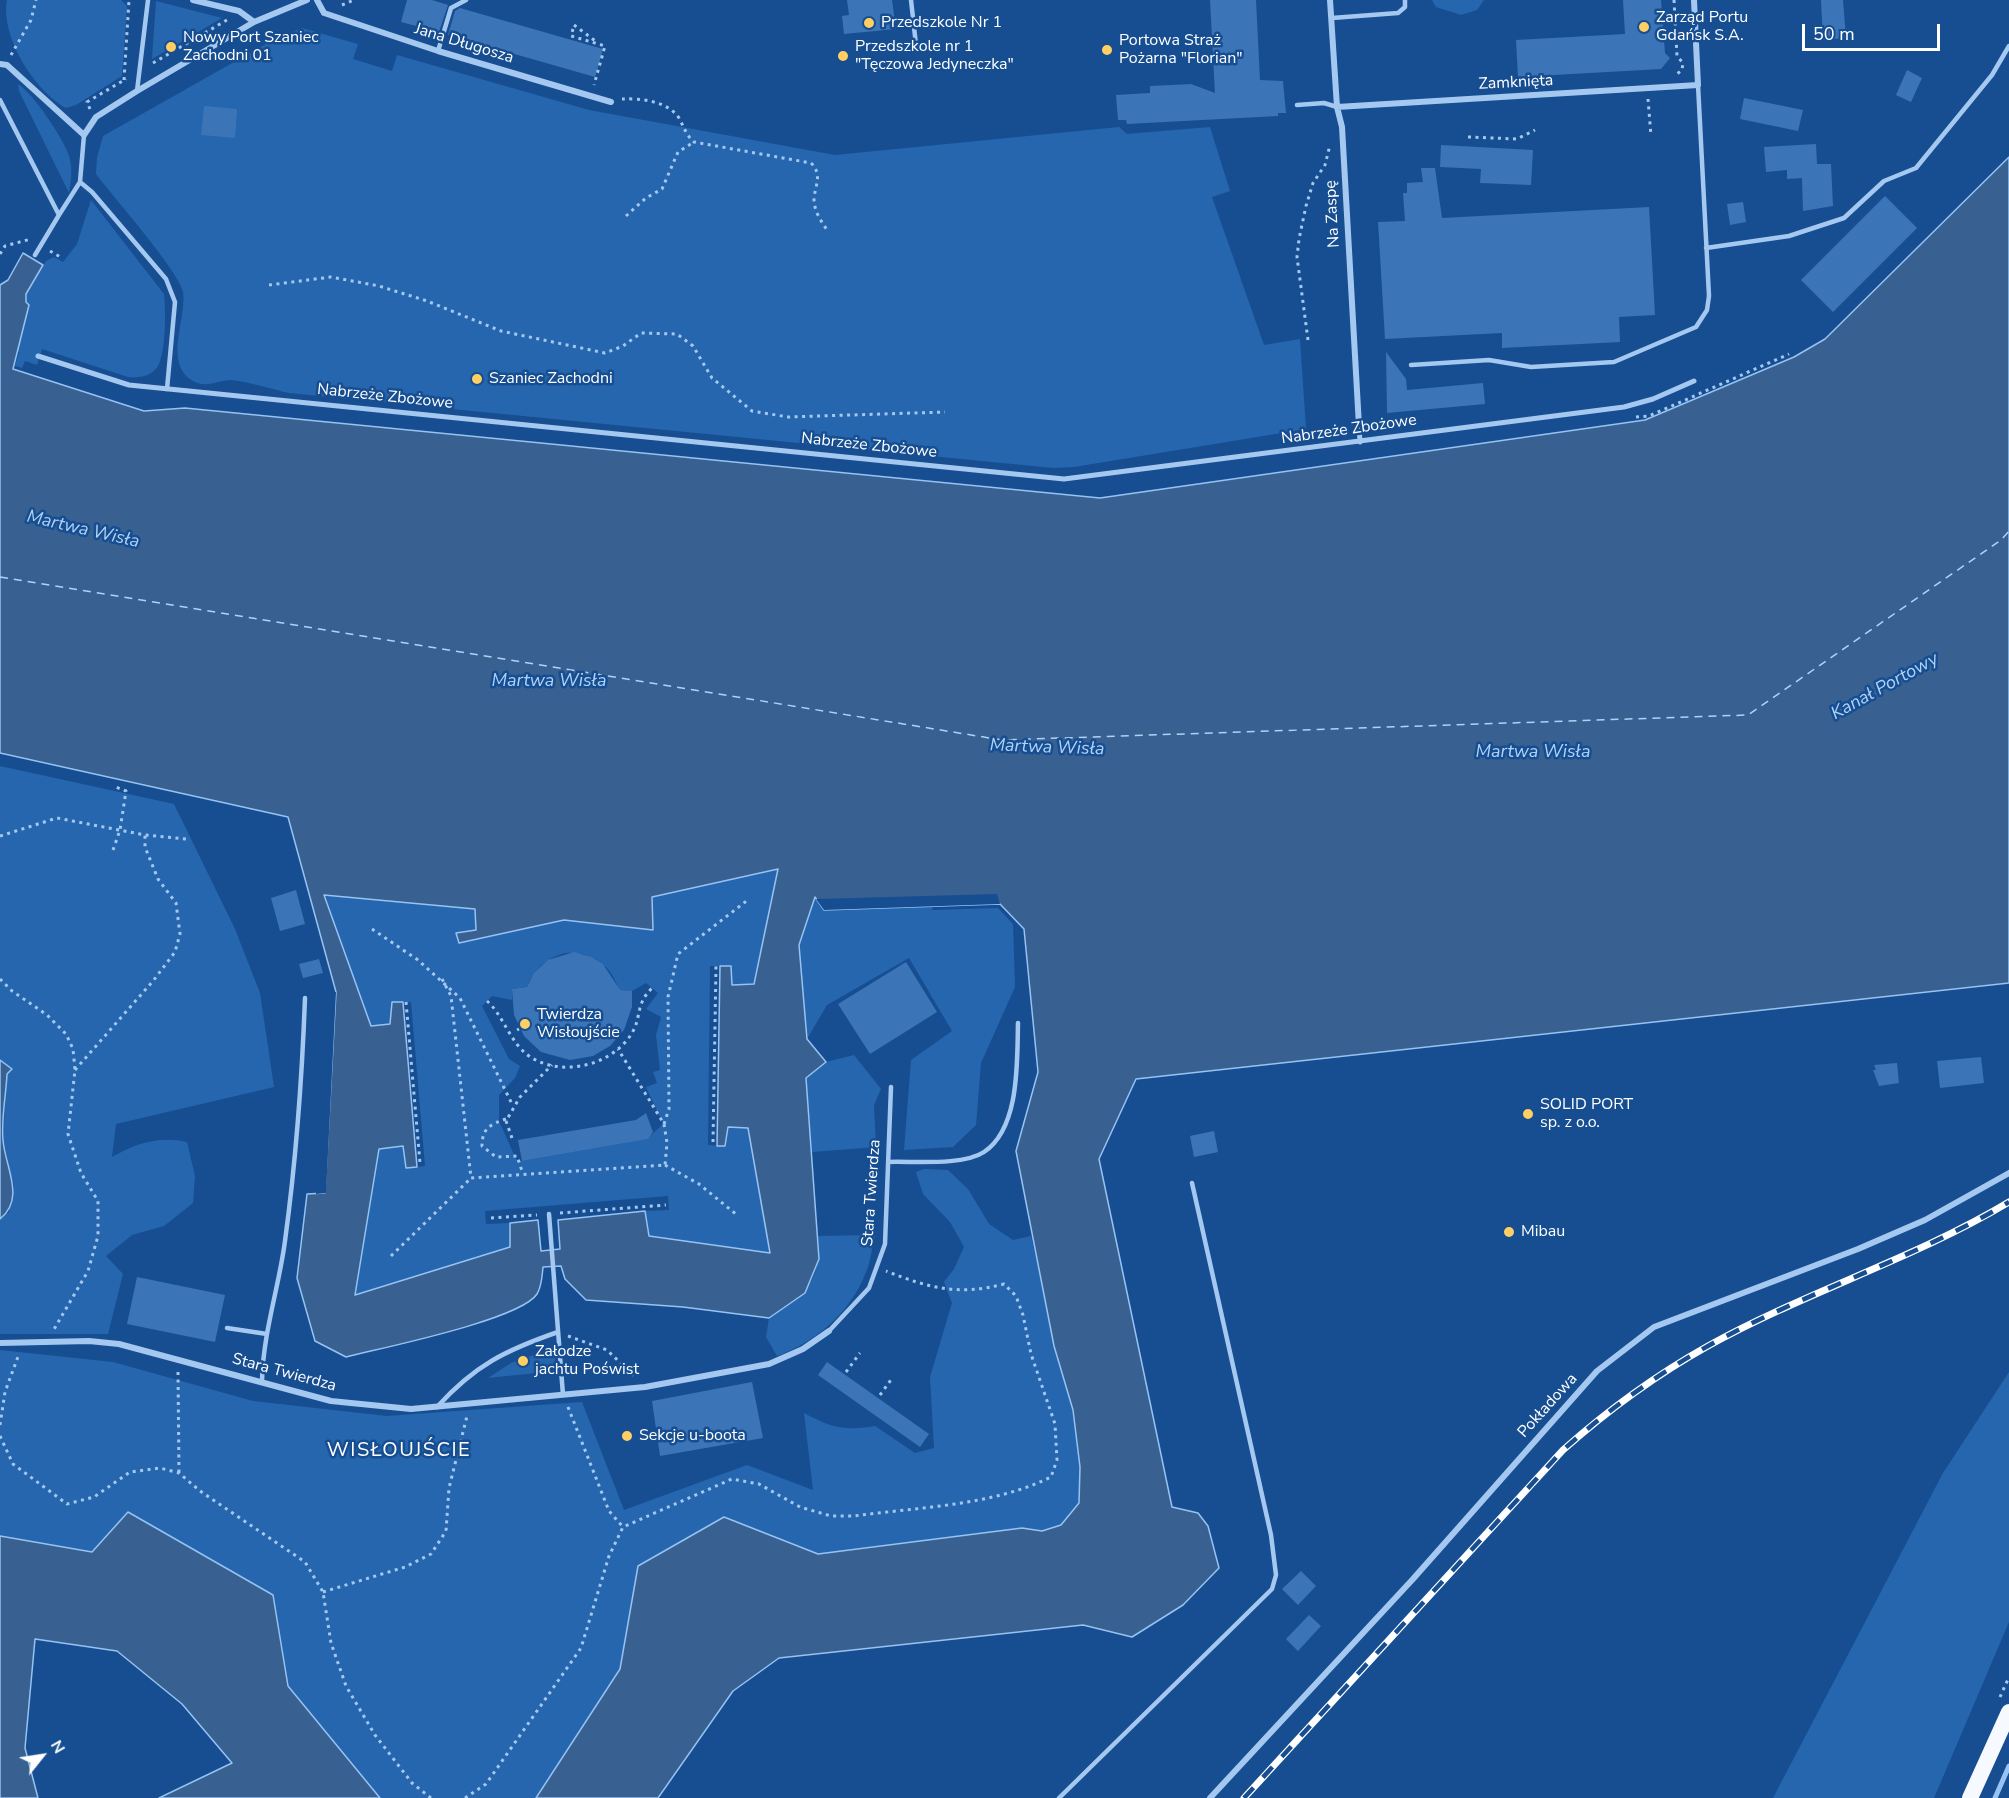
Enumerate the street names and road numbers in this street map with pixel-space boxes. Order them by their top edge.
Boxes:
street label: Jana Długosza [412,20,516,68]
street label: Zamknięta [1478,71,1554,95]
street label: Na Zaspę [1322,180,1344,248]
street label: Nabrzeże Zbożowe [316,380,454,414]
street label: Nabrzeże Zbożowe [1280,411,1418,449]
street label: Nabrzeże Zbożowe [800,429,938,463]
street label: Stara Twierdza [859,1139,885,1247]
street label: Stara Twierdza [230,1350,338,1396]
street label: Pokładowa [1514,1370,1582,1442]

